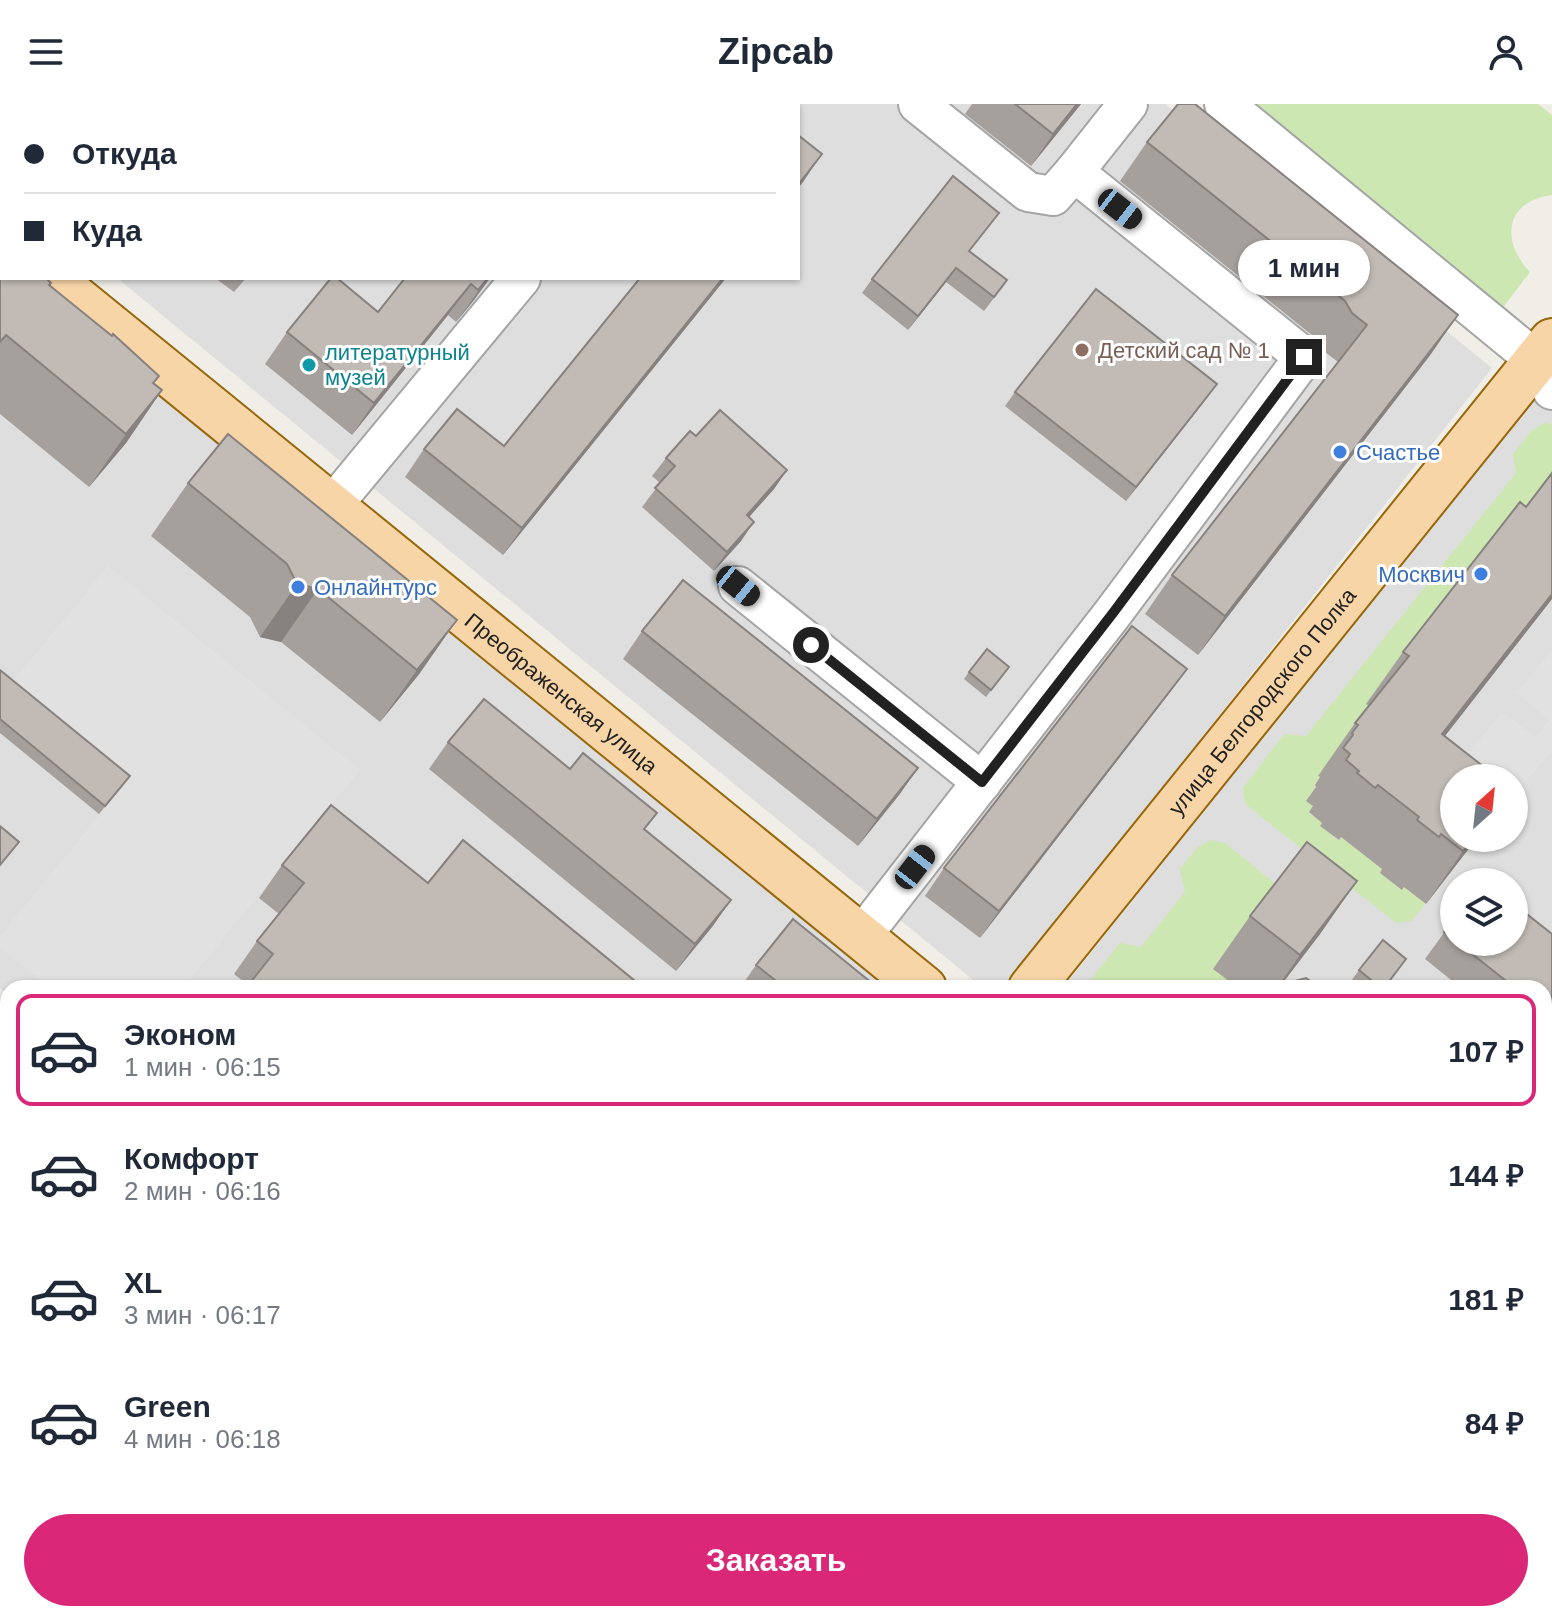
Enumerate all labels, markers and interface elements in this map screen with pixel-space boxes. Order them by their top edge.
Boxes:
icon: menu [24,30,68,74]
icon: person [1484,30,1528,74]
text: Zipcab [718,31,834,72]
text: Откуда [72,137,177,170]
car [1094,185,1146,233]
text: Куда [72,214,142,247]
callout: 1 мин [1238,241,1370,297]
text: 1 мин [1268,253,1340,283]
place label: Детский сад № 1 [1098,338,1270,363]
route end [1286,339,1322,375]
place label: литературный музей [325,340,470,390]
marker: Детский сад № 1 [1073,341,1091,359]
marker: литературный музей [300,356,318,374]
place label: Счастье [1356,440,1440,465]
marker: Счастье [1331,443,1349,461]
car [712,562,764,610]
place label: Москвич [1378,562,1465,587]
marker: Москвич [1472,565,1490,583]
place label: Онлайнтурс [314,575,437,600]
marker: Онлайнтурс [289,578,307,596]
street label: улица Белгородского Полка [1163,582,1361,820]
street label: Преображенская улица [460,608,663,779]
route start [793,627,829,663]
north arrow [1440,764,1528,852]
map controls [1440,764,1528,956]
car [891,841,939,893]
button: layers [1440,868,1528,956]
icon: car [28,1014,100,1086]
text: Эконом [124,1018,237,1051]
text: 107 ₽ [1448,1035,1524,1068]
text: 1 мин · 06:15 [124,1052,281,1082]
icon: car [28,1138,100,1210]
text: Комфорт [124,1142,259,1175]
text: 144 ₽ [1448,1159,1524,1192]
text: 2 мин · 06:16 [124,1176,281,1206]
icon: car [28,1262,100,1334]
text: XL [124,1266,162,1299]
text: 181 ₽ [1448,1283,1524,1316]
text: 3 мин · 06:17 [124,1300,281,1330]
icon: car [28,1386,100,1458]
text: Green [124,1390,211,1423]
text: 84 ₽ [1465,1407,1524,1440]
text: 4 мин · 06:18 [124,1424,281,1454]
button: Заказать [24,1514,1528,1606]

